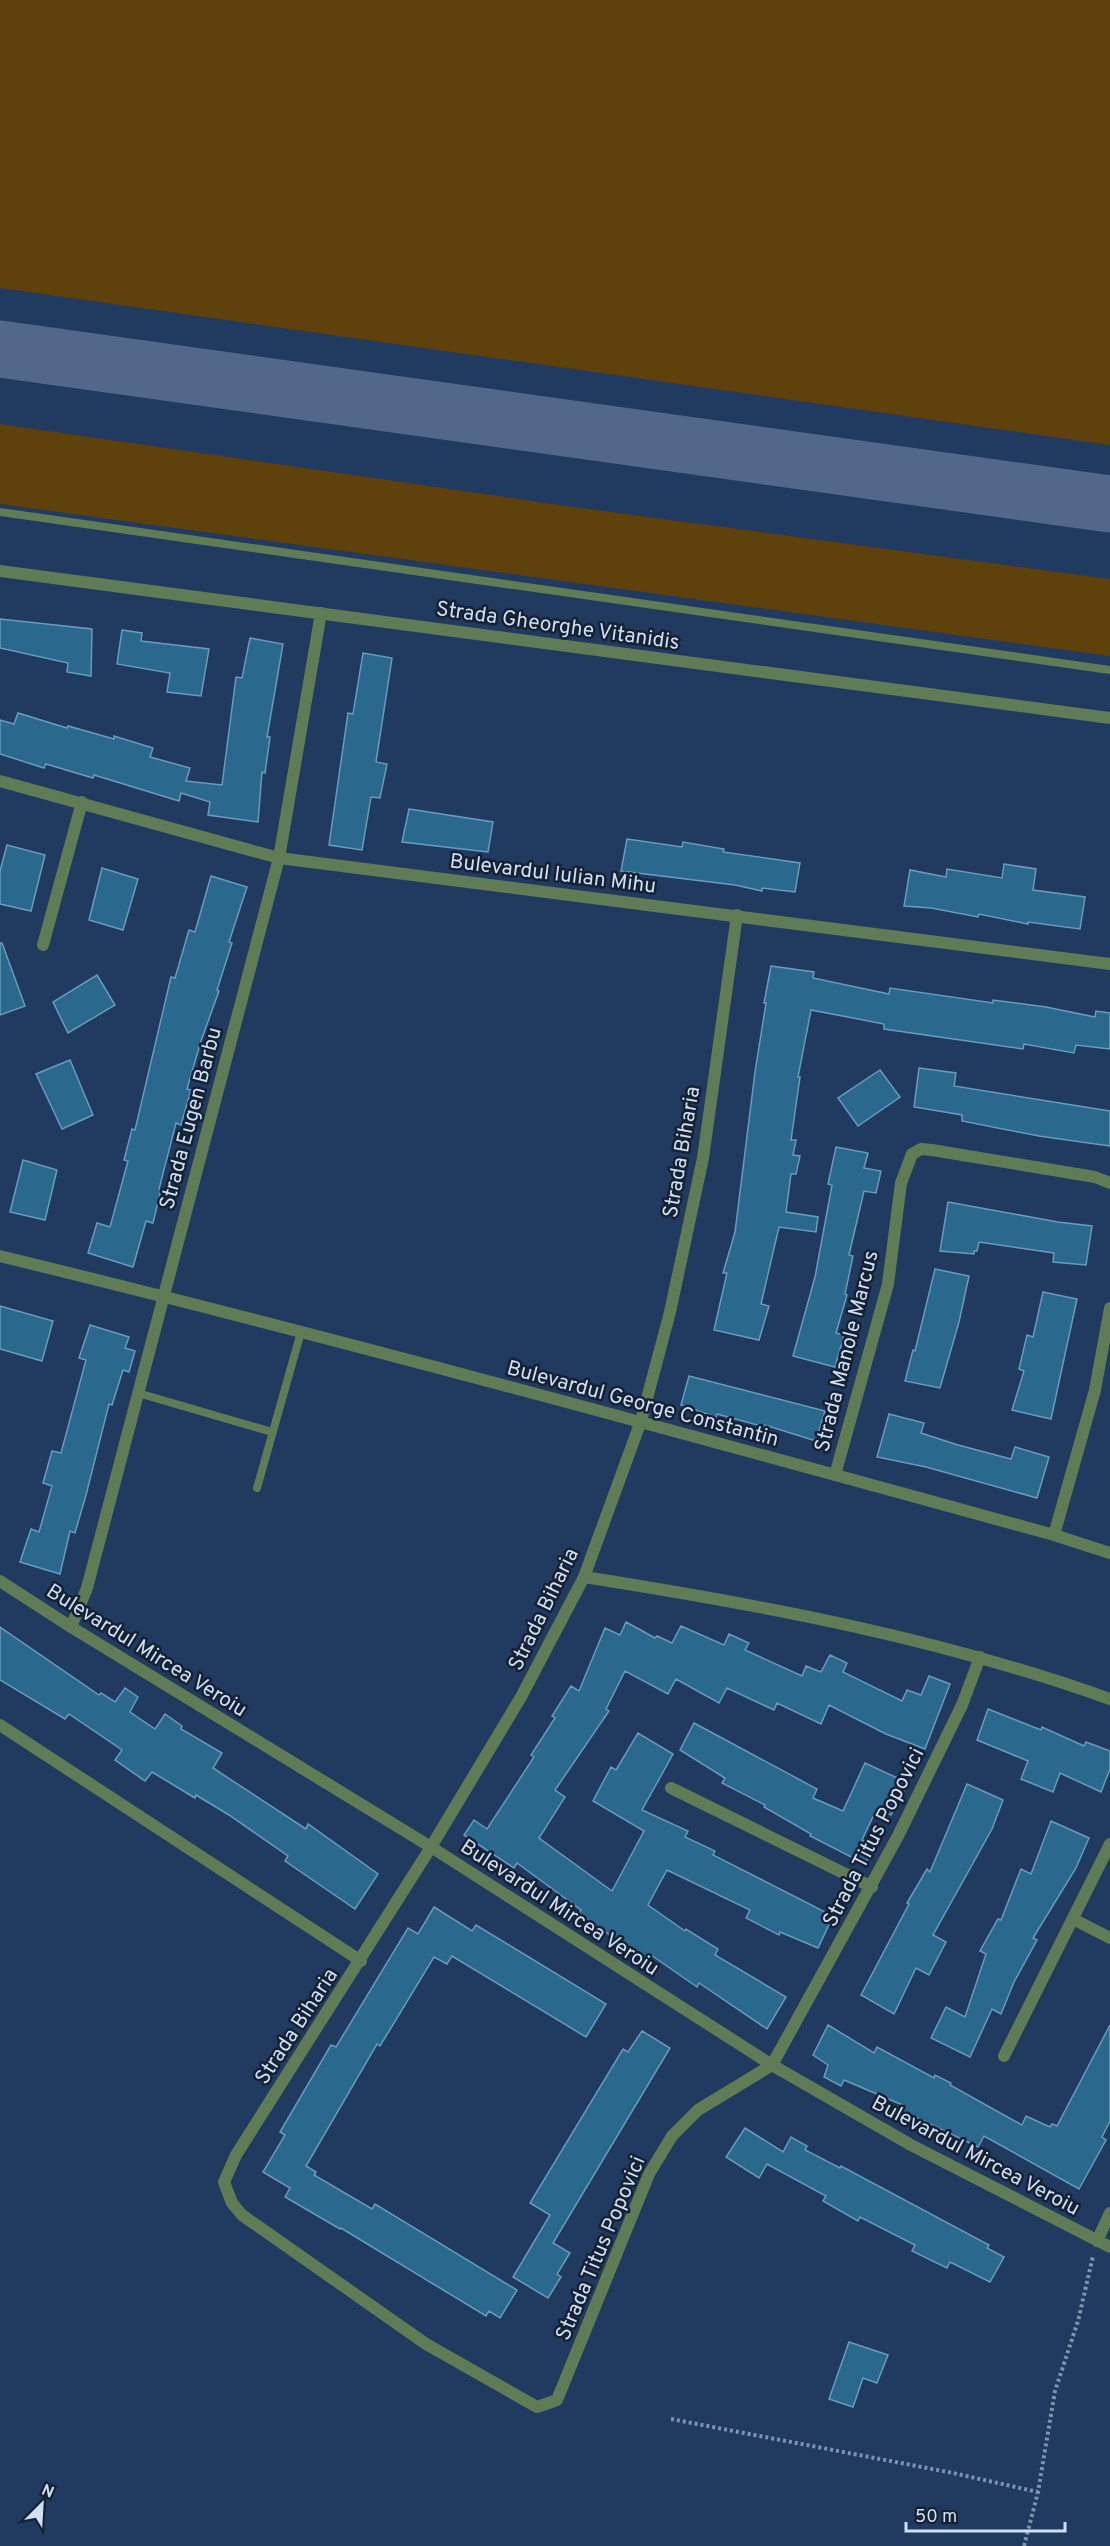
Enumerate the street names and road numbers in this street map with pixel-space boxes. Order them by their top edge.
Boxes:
street label: Strada Gheorghe Vitanidis [434,596,681,657]
street label: Bulevardul Iulian Mihu [448,848,658,901]
street label: Strada Eugen Barbu [154,1024,229,1212]
street label: Strada Biharia [658,1084,707,1220]
street label: Strada Manole Marcus [809,1248,886,1455]
street label: Bulevardul George Constantin [504,1355,782,1454]
street label: Strada Biharia [503,1544,586,1675]
street label: Bulevardul Mircea Veroiu [41,1578,252,1724]
street label: Strada Titus Popovici [817,1743,931,1932]
street label: Bulevardul Mircea Veroiu [455,1834,664,1983]
street label: Strada Biharia [250,1964,345,2090]
street label: Bulevardul Mircea Veroiu [867,2090,1084,2223]
street label: Strada Titus Popovici [550,2152,652,2345]

